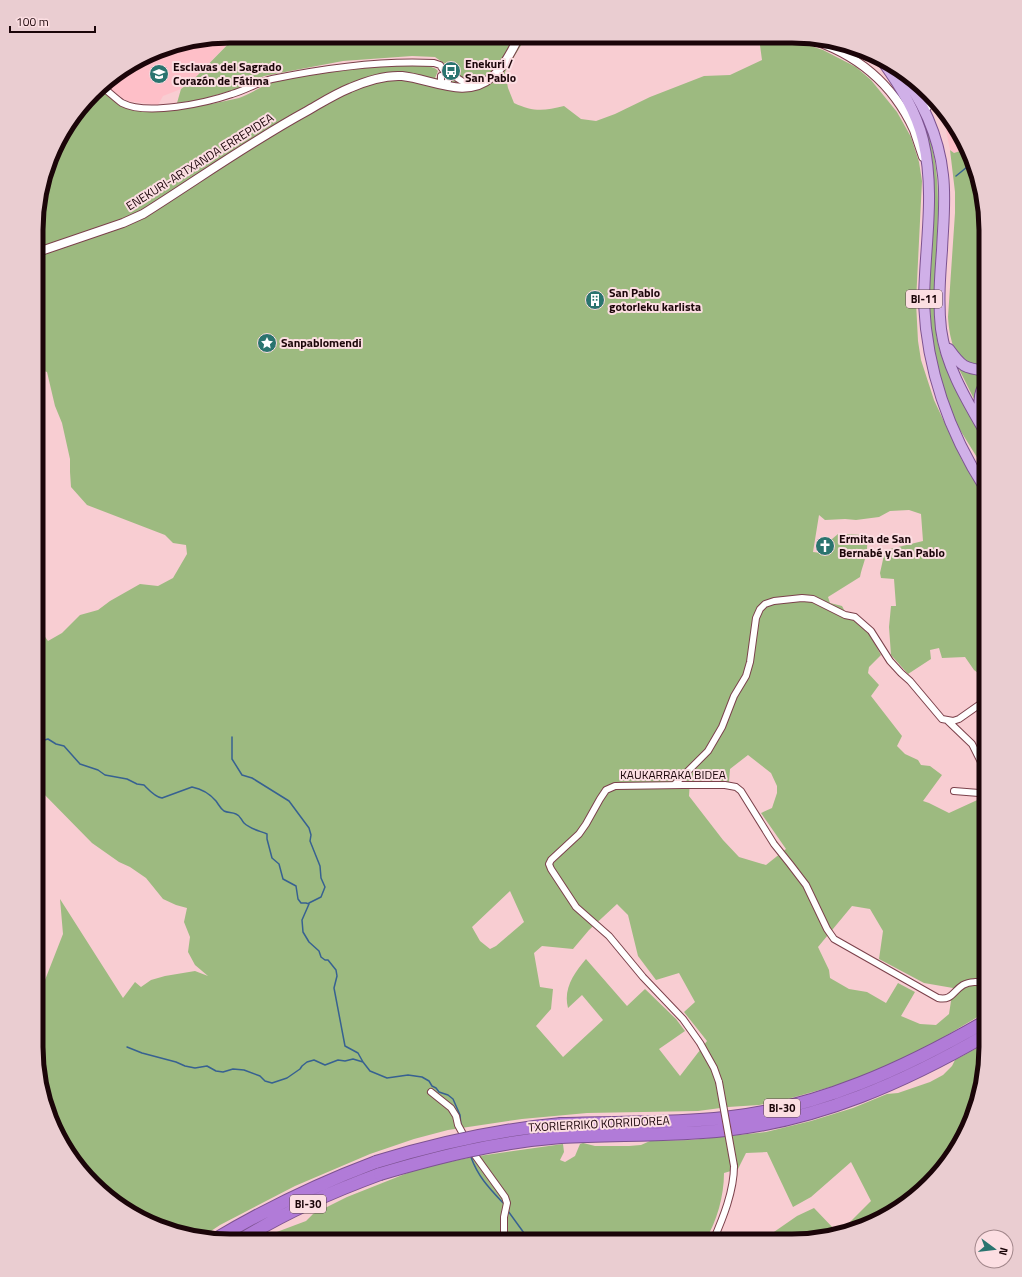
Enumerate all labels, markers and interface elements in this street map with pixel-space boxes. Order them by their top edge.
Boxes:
scale bar [10,8,95,34]
text: 100 m [16,12,49,31]
place label: Enekuri / San Pablo [465,54,516,87]
place label: Esclavas del Sagrado Corazón de Fátima [173,57,282,90]
bus stop icon: Enekuri / San Pablo [440,60,462,82]
school or university icon: Esclavas del Sagrado Corazón de Fátima [148,63,170,85]
street label: ENEKURI-ARTXANDA ERREPIDEA [122,108,277,215]
place label: San Pablo gotorleku karlista [609,283,701,316]
building icon: San Pablo gotorleku karlista [584,289,606,311]
road number: BI-11 [906,290,942,308]
place icon: Sanpablomendi [256,332,278,354]
place label: Sanpablomendi [281,333,362,352]
place label: Ermita de San Bernabé y San Pablo [839,529,945,562]
church icon: Ermita de San Bernabé y San Pablo [814,535,836,557]
street label: KAUKARRAKA BIDEA [620,765,726,784]
road number: BI-30 [764,1099,800,1117]
street label: TXORIERRIKO KORRIDOREA [528,1110,670,1137]
road number: BI-30 [290,1195,326,1213]
north arrow [974,1229,1014,1269]
text: N [995,1246,1012,1257]

